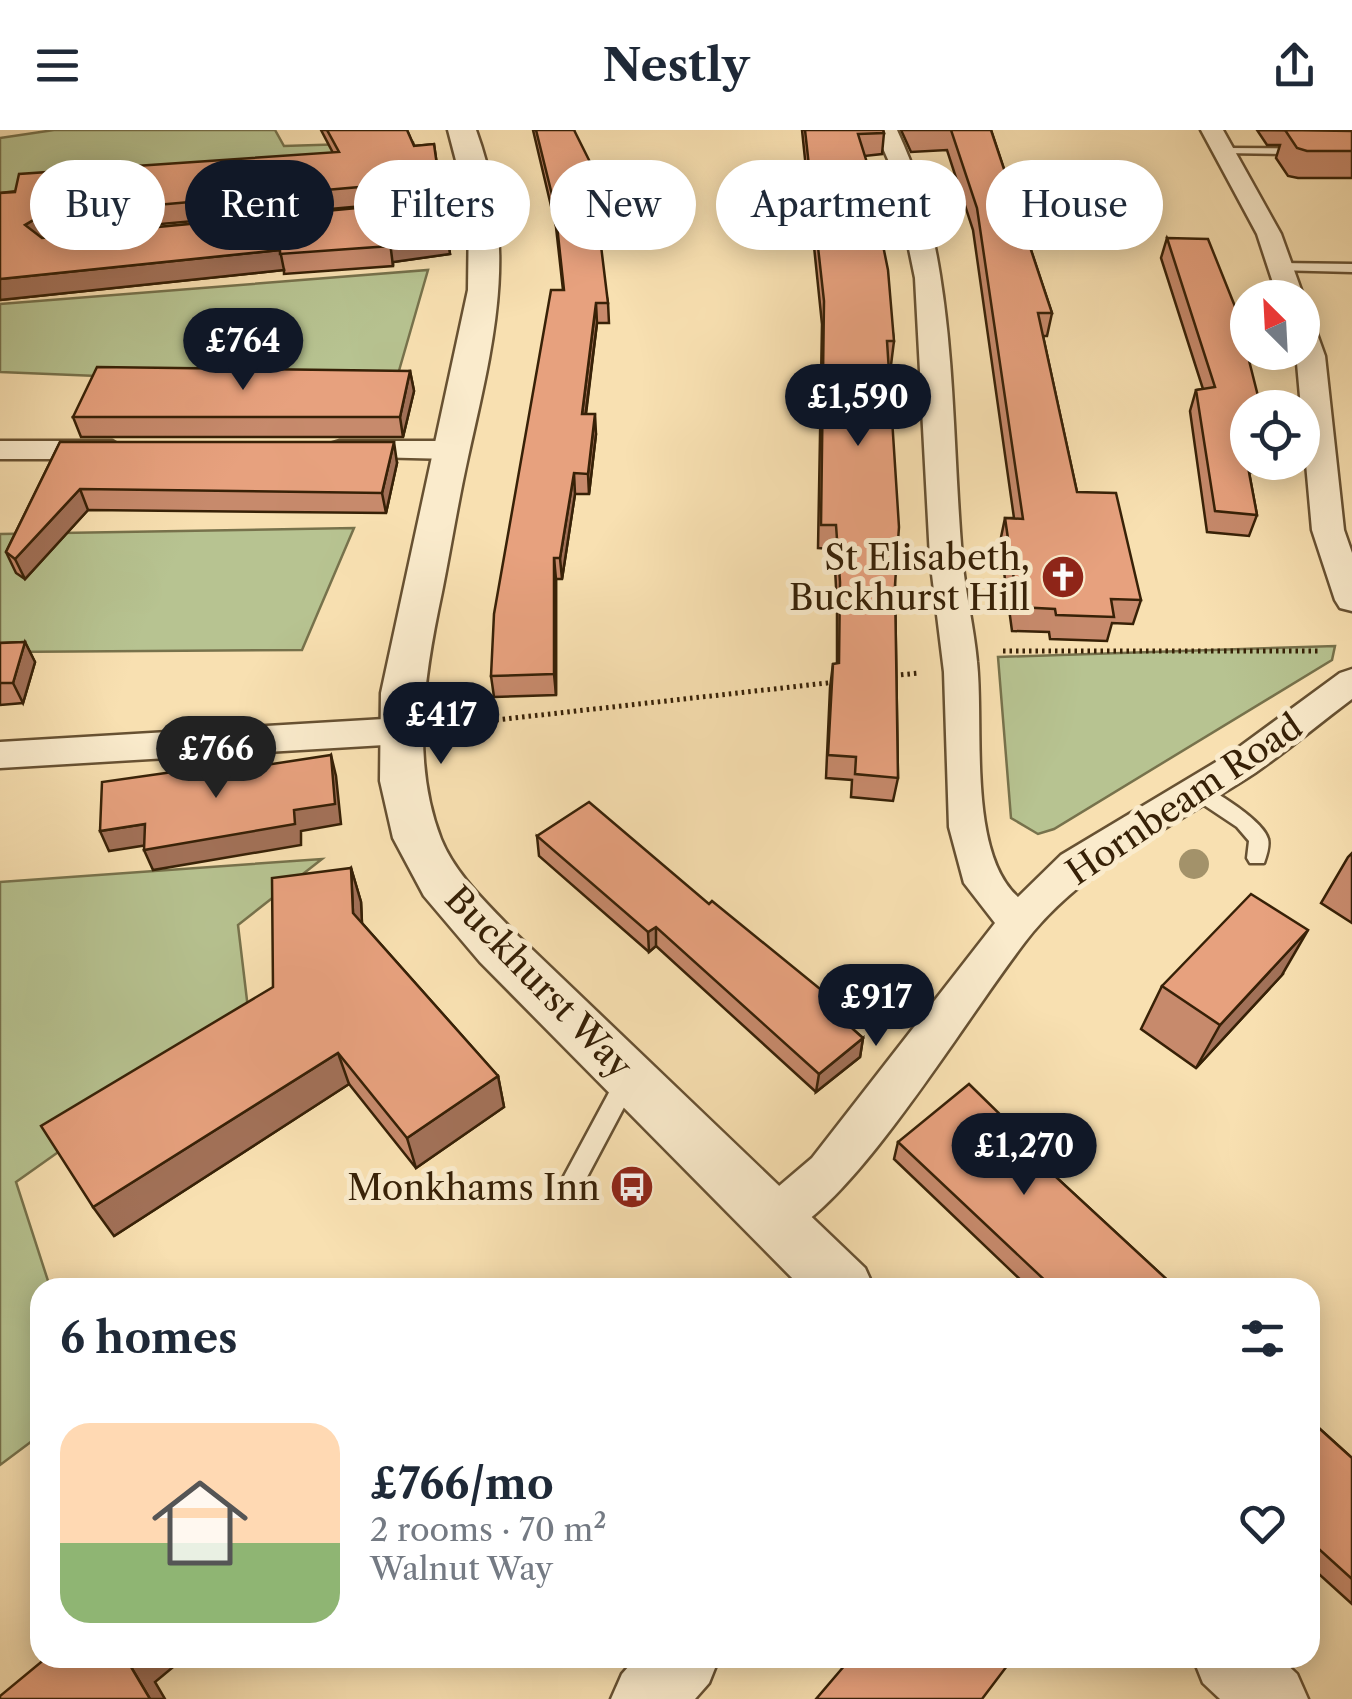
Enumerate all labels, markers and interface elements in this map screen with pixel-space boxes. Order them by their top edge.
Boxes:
text: Nestly [603,37,749,93]
icon: menu [30,38,85,93]
icon: share [1267,38,1322,93]
chip: Buy [30,160,165,250]
chip: Rent [185,160,334,250]
chip: Filters [354,160,530,250]
chip: New [550,160,696,250]
chip: Apartment [716,160,966,250]
chip: House [986,160,1163,250]
north arrow [1230,280,1320,370]
map controls [1230,280,1320,480]
pin: £764 [184,308,302,393]
text: £764 [205,321,281,360]
pin: £1,590 [777,364,939,449]
text: £1,590 [807,377,909,416]
button: locate [1230,390,1320,480]
place label: St Elisabeth, Buckhurst Hill [789,536,1030,619]
church icon: St Elisabeth, Buckhurst Hill [1040,554,1086,600]
pin: £417 [382,682,500,767]
text: £417 [405,695,477,734]
street label: Hornbeam Road [1058,704,1310,894]
pin: £766 [157,716,275,801]
text: £766 [178,729,254,768]
street label: Buckhurst Way [437,877,642,1087]
pin: £917 [817,964,935,1049]
text: £917 [840,977,912,1016]
pin: £1,270 [943,1113,1105,1198]
text: £1,270 [974,1126,1074,1165]
bus stop icon: Monkhams Inn [609,1164,655,1210]
place label: Monkhams Inn [347,1166,600,1209]
icon: filters [1235,1311,1290,1366]
text: 6 homes [60,1312,238,1364]
text: £766/mo [370,1458,554,1510]
icon: home [140,1463,260,1583]
icon: heart [1235,1496,1290,1551]
text: 2 rooms · 70 m² [370,1510,606,1549]
text: Walnut Way [370,1549,553,1588]

